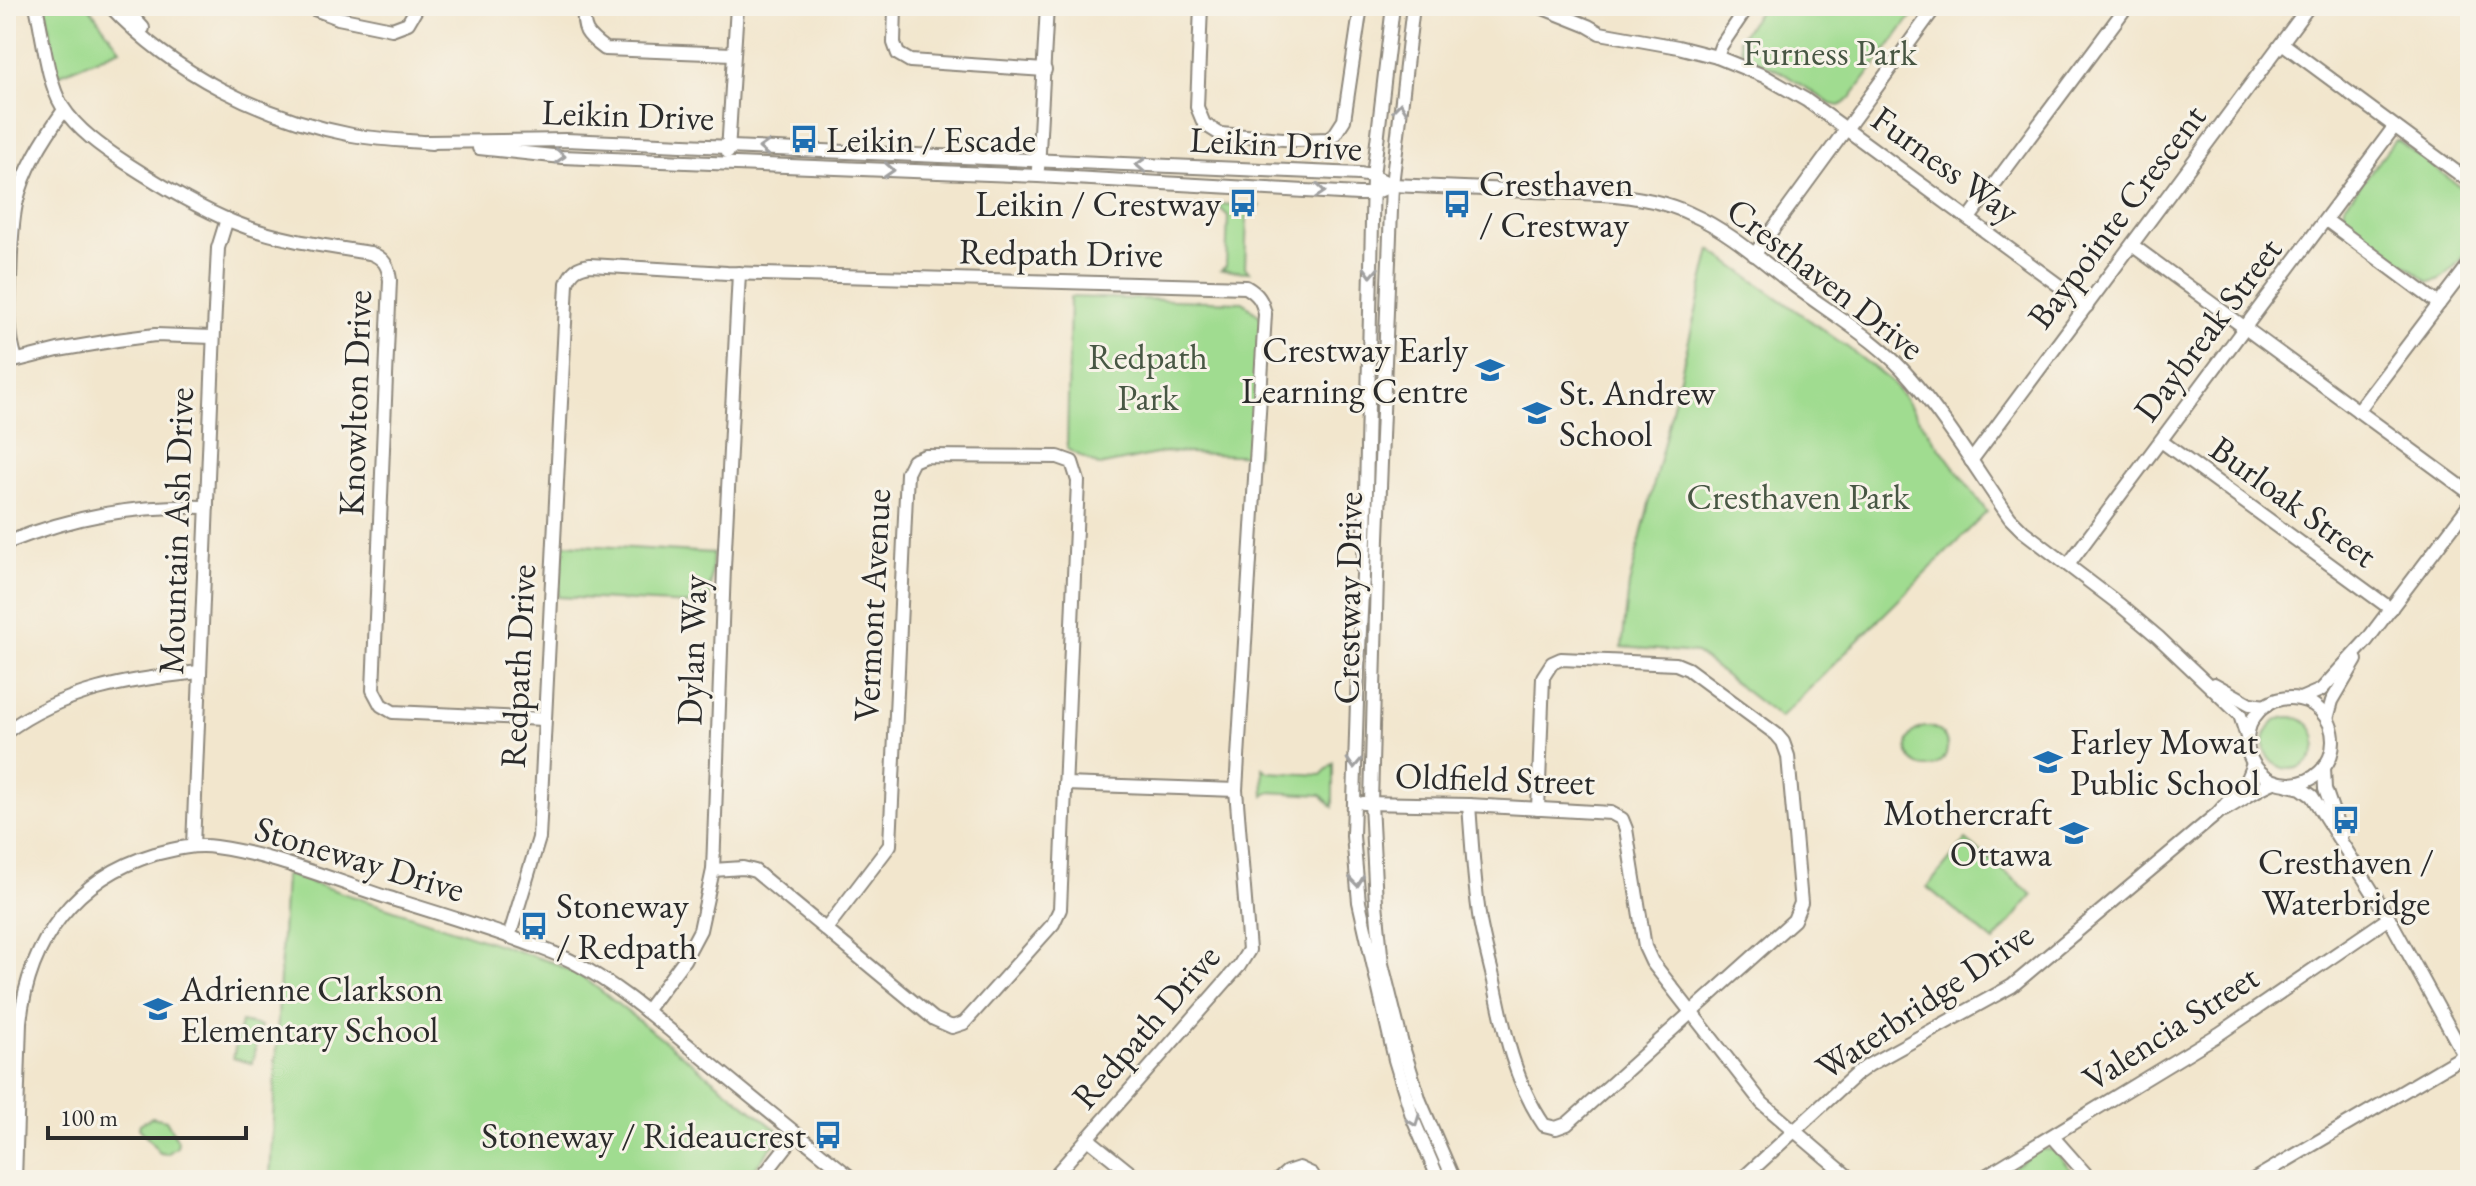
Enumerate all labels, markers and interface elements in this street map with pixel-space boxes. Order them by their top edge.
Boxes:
park label: Furness Park [1743,29,1918,76]
street label: Leikin Drive [541,88,715,141]
street label: Baypointe Crescent [2017,94,2217,338]
street label: Furness Way [1862,95,2029,234]
one-way arrow [1391,101,1408,114]
place label: Leikin / Escade [826,116,1036,163]
street label: Leikin Drive [1189,116,1363,171]
bus stop icon: Leikin / Escade [789,124,819,154]
one-way arrow [757,140,770,157]
one-way arrow [554,147,567,164]
one-way arrow [1134,157,1147,174]
place label: Cresthaven / Crestway [1479,160,1634,248]
one-way arrow [883,162,896,179]
place label: Leikin / Crestway [975,180,1221,227]
one-way arrow [1314,182,1327,199]
street label: Cresthaven Drive [1717,186,1934,370]
bus stop icon: Leikin / Crestway [1228,188,1258,218]
bus stop icon: Cresthaven / Crestway [1442,189,1472,219]
street label: Redpath Drive [959,227,1163,278]
street label: Daybreak Street [2123,227,2293,431]
one-way arrow [1363,266,1380,279]
street label: Knowlton Drive [327,289,382,517]
place label: Crestway Early Learning Centre [1241,326,1468,414]
park label: Redpath Park [1088,333,1208,421]
school or university icon: Crestway Early Learning Centre [1475,355,1505,385]
place label: St. Andrew School [1559,369,1716,457]
street label: Mountain Ash Drive [147,387,204,675]
school or university icon: St. Andrew School [1522,398,1552,428]
street label: Burloak Street [2201,425,2387,578]
park label: Cresthaven Park [1686,473,1911,520]
street label: Vermont Avenue [842,487,901,723]
street label: Crestway Drive [1322,491,1373,705]
street label: Redpath Drive [489,563,546,769]
street label: Dylan Way [665,573,718,726]
place label: Farley Mowat Public School [2070,718,2260,806]
school or university icon: Farley Mowat Public School [2033,747,2063,777]
street label: Oldfield Street [1394,752,1597,806]
one-way arrow [1346,757,1363,770]
place label: Mothercraft Ottawa [1883,789,2053,877]
street label: Stoneway Drive [249,804,470,913]
bus stop icon: Cresthaven / Waterbridge [2331,805,2361,835]
school or university icon: Mothercraft Ottawa [2059,818,2089,848]
place label: Cresthaven / Waterbridge [2258,838,2434,926]
one-way arrow [1348,875,1365,888]
place label: Stoneway / Redpath [556,882,697,970]
street label: Waterbridge Drive [1806,910,2042,1090]
bus stop icon: Stoneway / Redpath [519,911,549,941]
street label: Redpath Drive [1061,934,1230,1119]
street label: Valencia Street [2073,953,2268,1102]
place label: Adrienne Clarkson Elementary School [179,965,443,1053]
school or university icon: Adrienne Clarkson Elementary School [143,994,173,1024]
scale bar [48,1090,246,1140]
text: 100 m [60,1102,118,1133]
place label: Stoneway / Rideaucrest [481,1112,807,1159]
one-way arrow [1405,1113,1421,1127]
bus stop icon: Stoneway / Rideaucrest [813,1120,843,1150]

